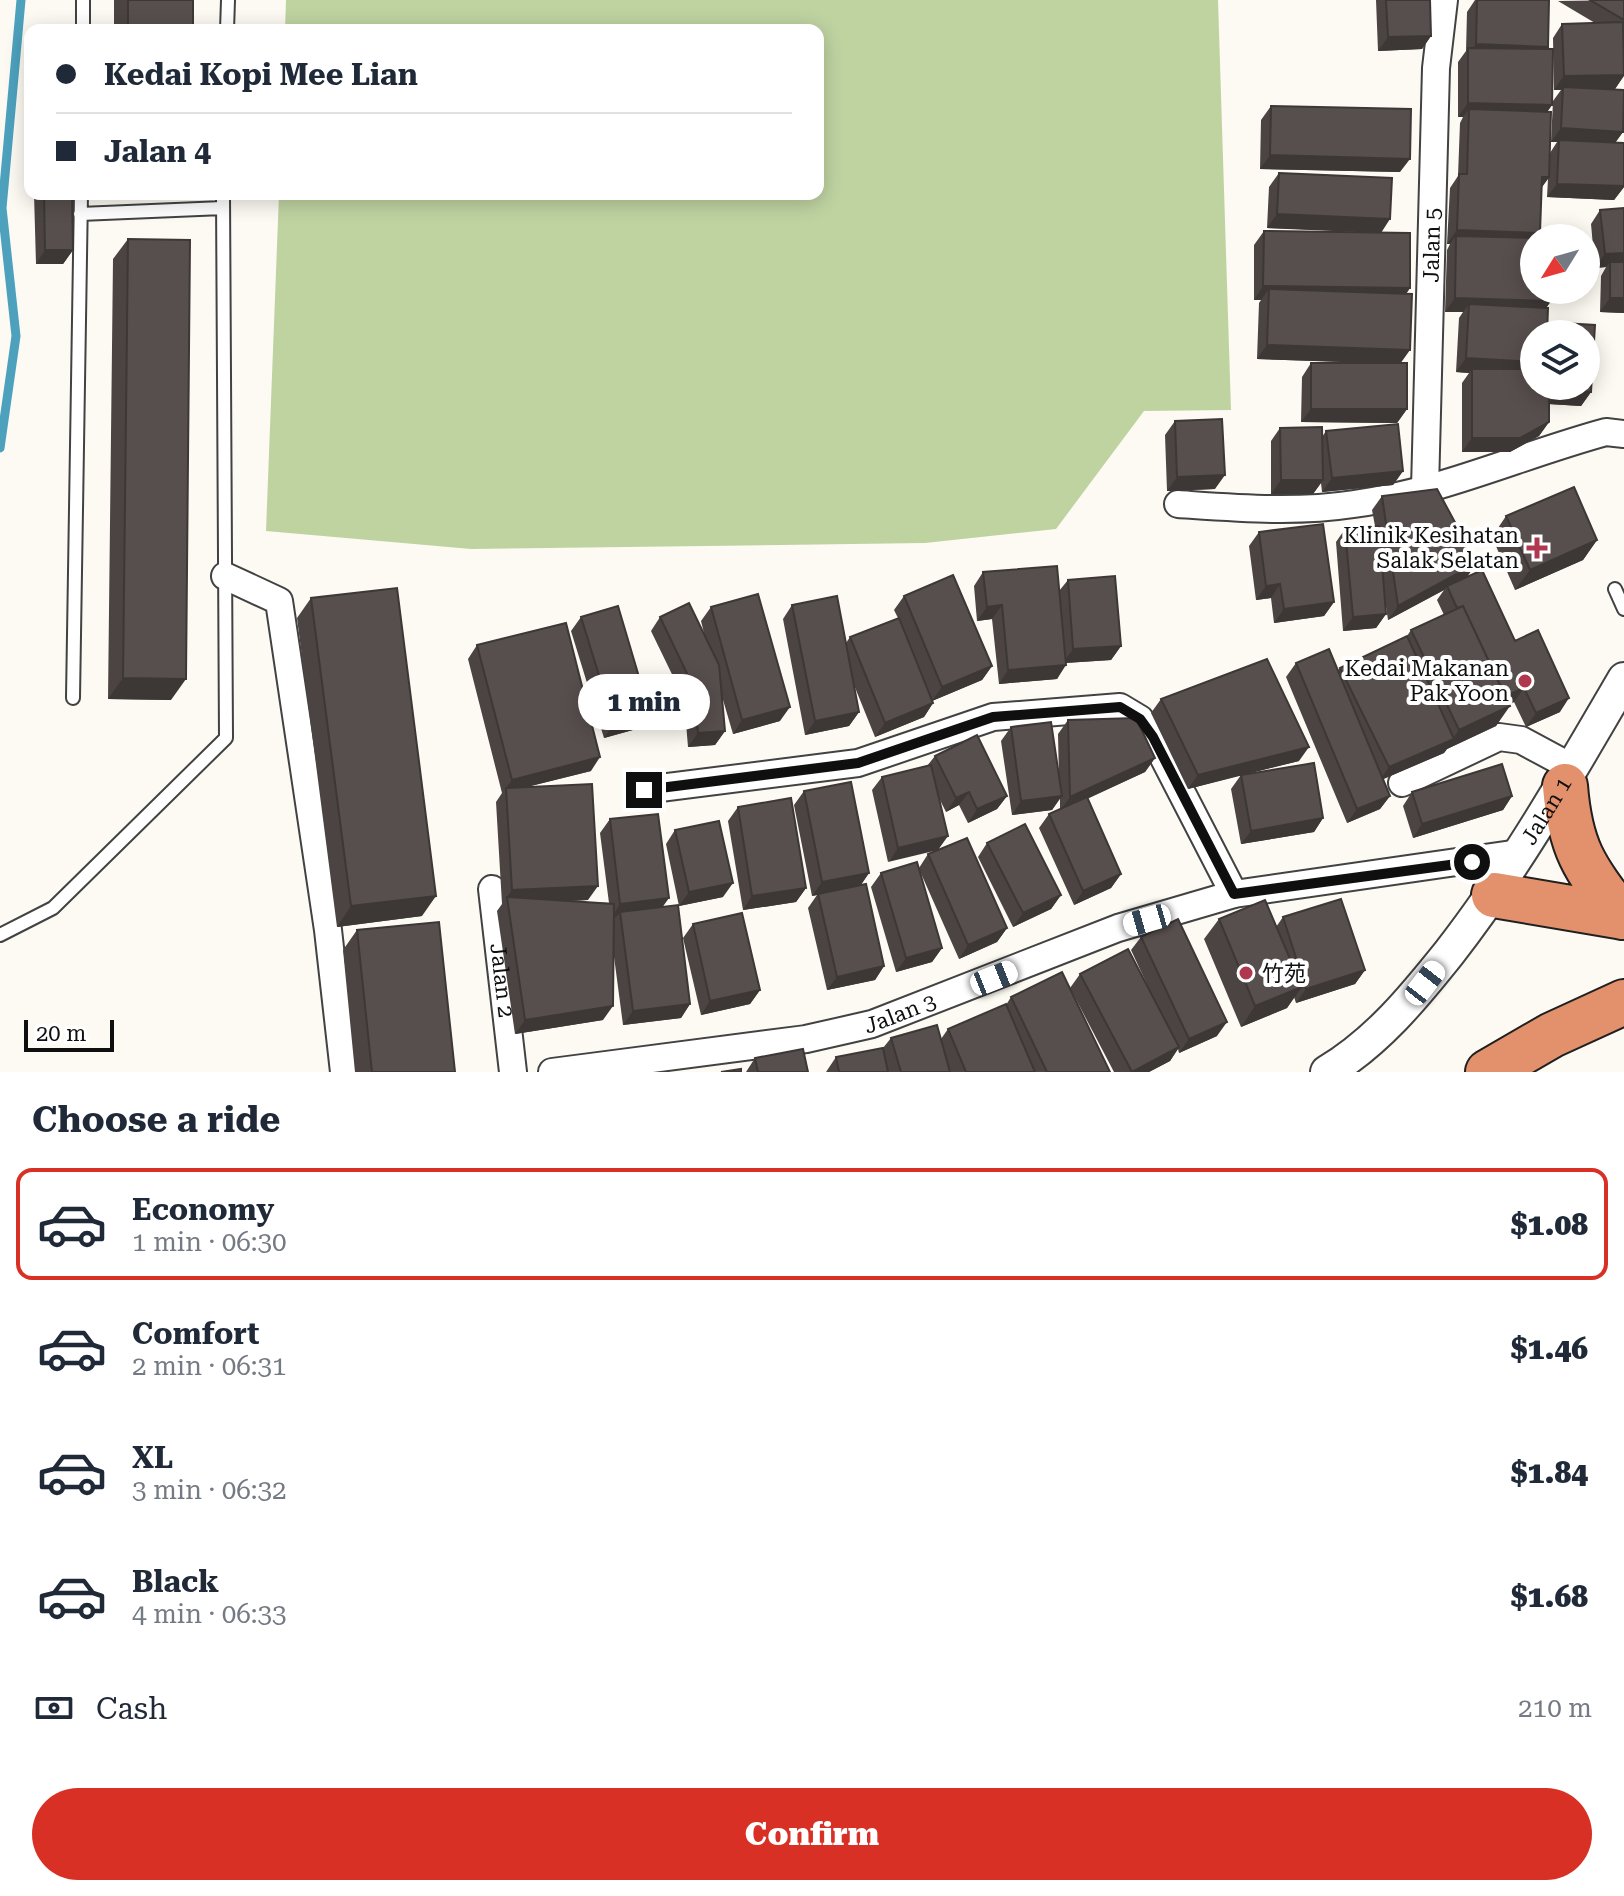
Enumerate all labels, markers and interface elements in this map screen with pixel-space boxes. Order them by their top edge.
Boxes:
text: Kedai Kopi Mee Lian [104,57,418,92]
text: Jalan 4 [104,134,211,169]
street label: Jalan 5 [1418,207,1445,283]
north arrow [1520,224,1600,304]
map controls [1520,224,1600,400]
button: layers [1520,320,1600,400]
place label: Klinik Kesihatan Salak Selatan [1343,523,1519,573]
marker: Klinik Kesihatan Salak Selatan [1526,537,1548,559]
place label: Kedai Makanan Pak Yoon [1345,656,1509,706]
marker: Kedai Makanan Pak Yoon [1516,672,1534,690]
callout: 1 min [578,674,710,730]
text: 1 min [607,687,681,717]
route end [626,772,662,808]
street label: Jalan 1 [1516,772,1577,849]
route start [1454,844,1490,880]
car [1121,902,1173,938]
street label: Jalan 2 [485,942,519,1019]
car [1401,957,1449,1009]
car [967,958,1021,998]
place label: 竹苑 [1262,961,1306,986]
marker: 竹苑 [1237,964,1255,982]
street label: Jalan 3 [862,988,940,1038]
scale bar [24,1016,114,1052]
text: 20 m [36,1021,86,1046]
text: Choose a ride [32,1099,280,1141]
icon: car [36,1188,108,1260]
text: Economy [132,1192,274,1227]
text: $1.08 [1511,1207,1588,1242]
text: 1 min · 06:30 [132,1227,287,1257]
icon: car [36,1312,108,1384]
text: Comfort [132,1316,259,1351]
text: $1.46 [1511,1331,1588,1366]
text: 2 min · 06:31 [132,1351,287,1381]
icon: car [36,1436,108,1508]
text: XL [132,1440,173,1475]
text: $1.84 [1511,1455,1588,1490]
text: 3 min · 06:32 [132,1475,287,1505]
icon: car [36,1560,108,1632]
text: Black [132,1564,219,1599]
text: $1.68 [1511,1579,1588,1614]
text: 4 min · 06:33 [132,1599,287,1629]
icon: cash [32,1686,76,1730]
text: Cash [96,1691,167,1726]
text: 210 m [1518,1693,1592,1723]
button: Confirm [32,1788,1592,1880]

